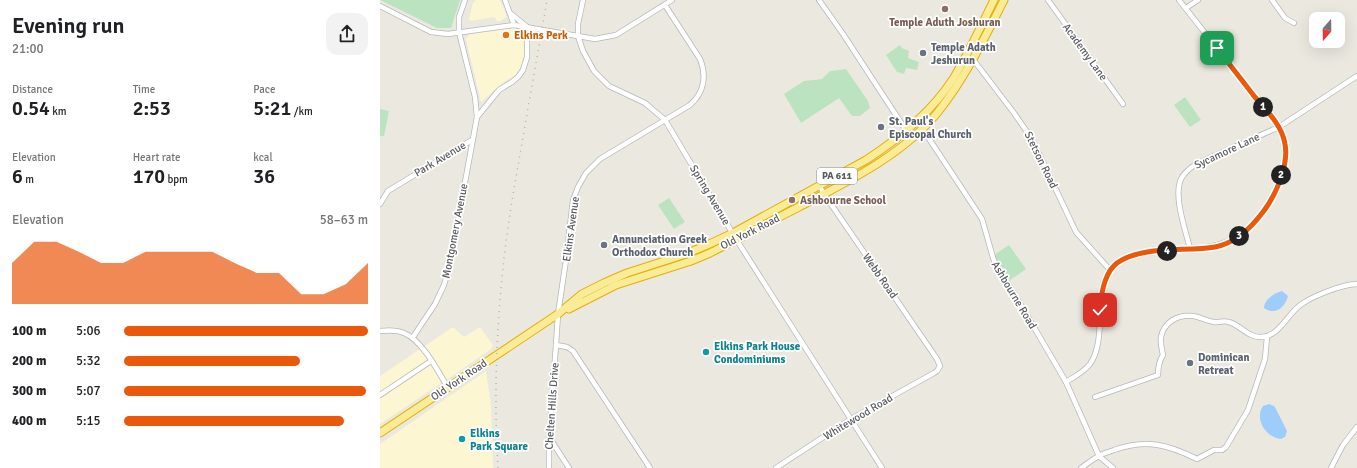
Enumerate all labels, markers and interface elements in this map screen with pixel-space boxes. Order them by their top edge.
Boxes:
marker: Temple Aduth Joshuran [940,4,950,14]
text: Evening run [12,12,125,39]
north arrow [1309,12,1345,48]
map controls [1309,12,1345,48]
button: share [326,13,368,55]
place label: Temple Aduth Joshuran [889,16,1001,29]
street label: Academy Lane [1060,21,1110,83]
place label: Elkins Perk [514,29,568,42]
marker: Elkins Perk [501,30,511,40]
pin [1200,31,1234,65]
icon: arrive [1206,37,1228,59]
text: 21:00 [12,41,44,57]
place label: Temple Adath Jeshurun [931,41,996,67]
marker: Temple Adath Jeshurun [918,48,928,58]
text: Distance [12,83,53,96]
text: Time [133,83,155,96]
text: Pace [253,83,276,96]
text: 0.54 [12,96,50,121]
text: 2:53 [133,96,171,121]
text: 5:21 [253,96,291,121]
pin: 1 [1253,97,1273,117]
text: 1 [1260,100,1266,113]
text: km [50,105,67,118]
text: /km [291,105,313,118]
place label: St. Paul's Episcopal Church [889,115,972,141]
marker: St. Paul's Episcopal Church [876,122,886,132]
street label: Stetson Road [1022,129,1060,191]
street label: Sycamore Lane [1192,130,1262,172]
street label: Park Avenue [412,138,468,180]
text: Elevation [12,151,56,164]
text: Heart rate [133,151,180,164]
text: kcal [253,151,273,164]
street label: Spring Avenue [687,163,733,227]
text: 6 [12,164,23,189]
text: 170 [133,164,165,189]
text: 36 [253,164,275,189]
pin: 2 [1271,165,1291,185]
road number: PA 611 [817,168,857,184]
text: 2 [1278,168,1284,181]
text: m [23,173,34,186]
text: bpm [165,173,188,186]
street label: Montgomery Avenue [439,182,471,280]
place label: Ashbourne School [800,194,887,207]
marker: Ashbourne School [787,195,797,205]
street label: Elkins Avenue [560,196,582,262]
street label: Old York Road [718,211,782,253]
text: Elevation [12,212,64,228]
text: 58–63 m [320,212,368,228]
pin: 3 [1229,226,1249,246]
text: 3 [1236,229,1242,242]
place label: Annunciation Greek Orthodox Church [612,233,707,259]
marker: Annunciation Greek Orthodox Church [599,240,609,250]
pin: 4 [1157,241,1177,261]
text: 4 [1164,244,1170,257]
street label: Webb Road [860,251,900,301]
street label: Ashbourne Road [989,259,1039,331]
pin [1083,293,1117,327]
icon: check [1089,299,1111,321]
text: 100 m [12,323,46,339]
text: 5:06 [76,323,101,339]
place label: Elkins Park House Condominiums [714,340,801,366]
marker: Elkins Park House Condominiums [701,347,711,357]
place label: Dominican Retreat [1198,351,1249,377]
text: 200 m [12,353,46,369]
text: 5:32 [76,353,101,369]
street label: Old York Road [429,356,490,404]
marker: Dominican Retreat [1185,358,1195,368]
street label: Chelten Hills Drive [542,362,562,450]
text: 300 m [12,383,46,399]
text: 5:07 [76,383,101,399]
street label: Whitewood Road [821,391,895,443]
text: 400 m [12,413,46,429]
text: 5:15 [76,413,101,429]
place label: Elkins Park Square [470,427,528,453]
marker: Elkins Park Square [457,434,467,444]

